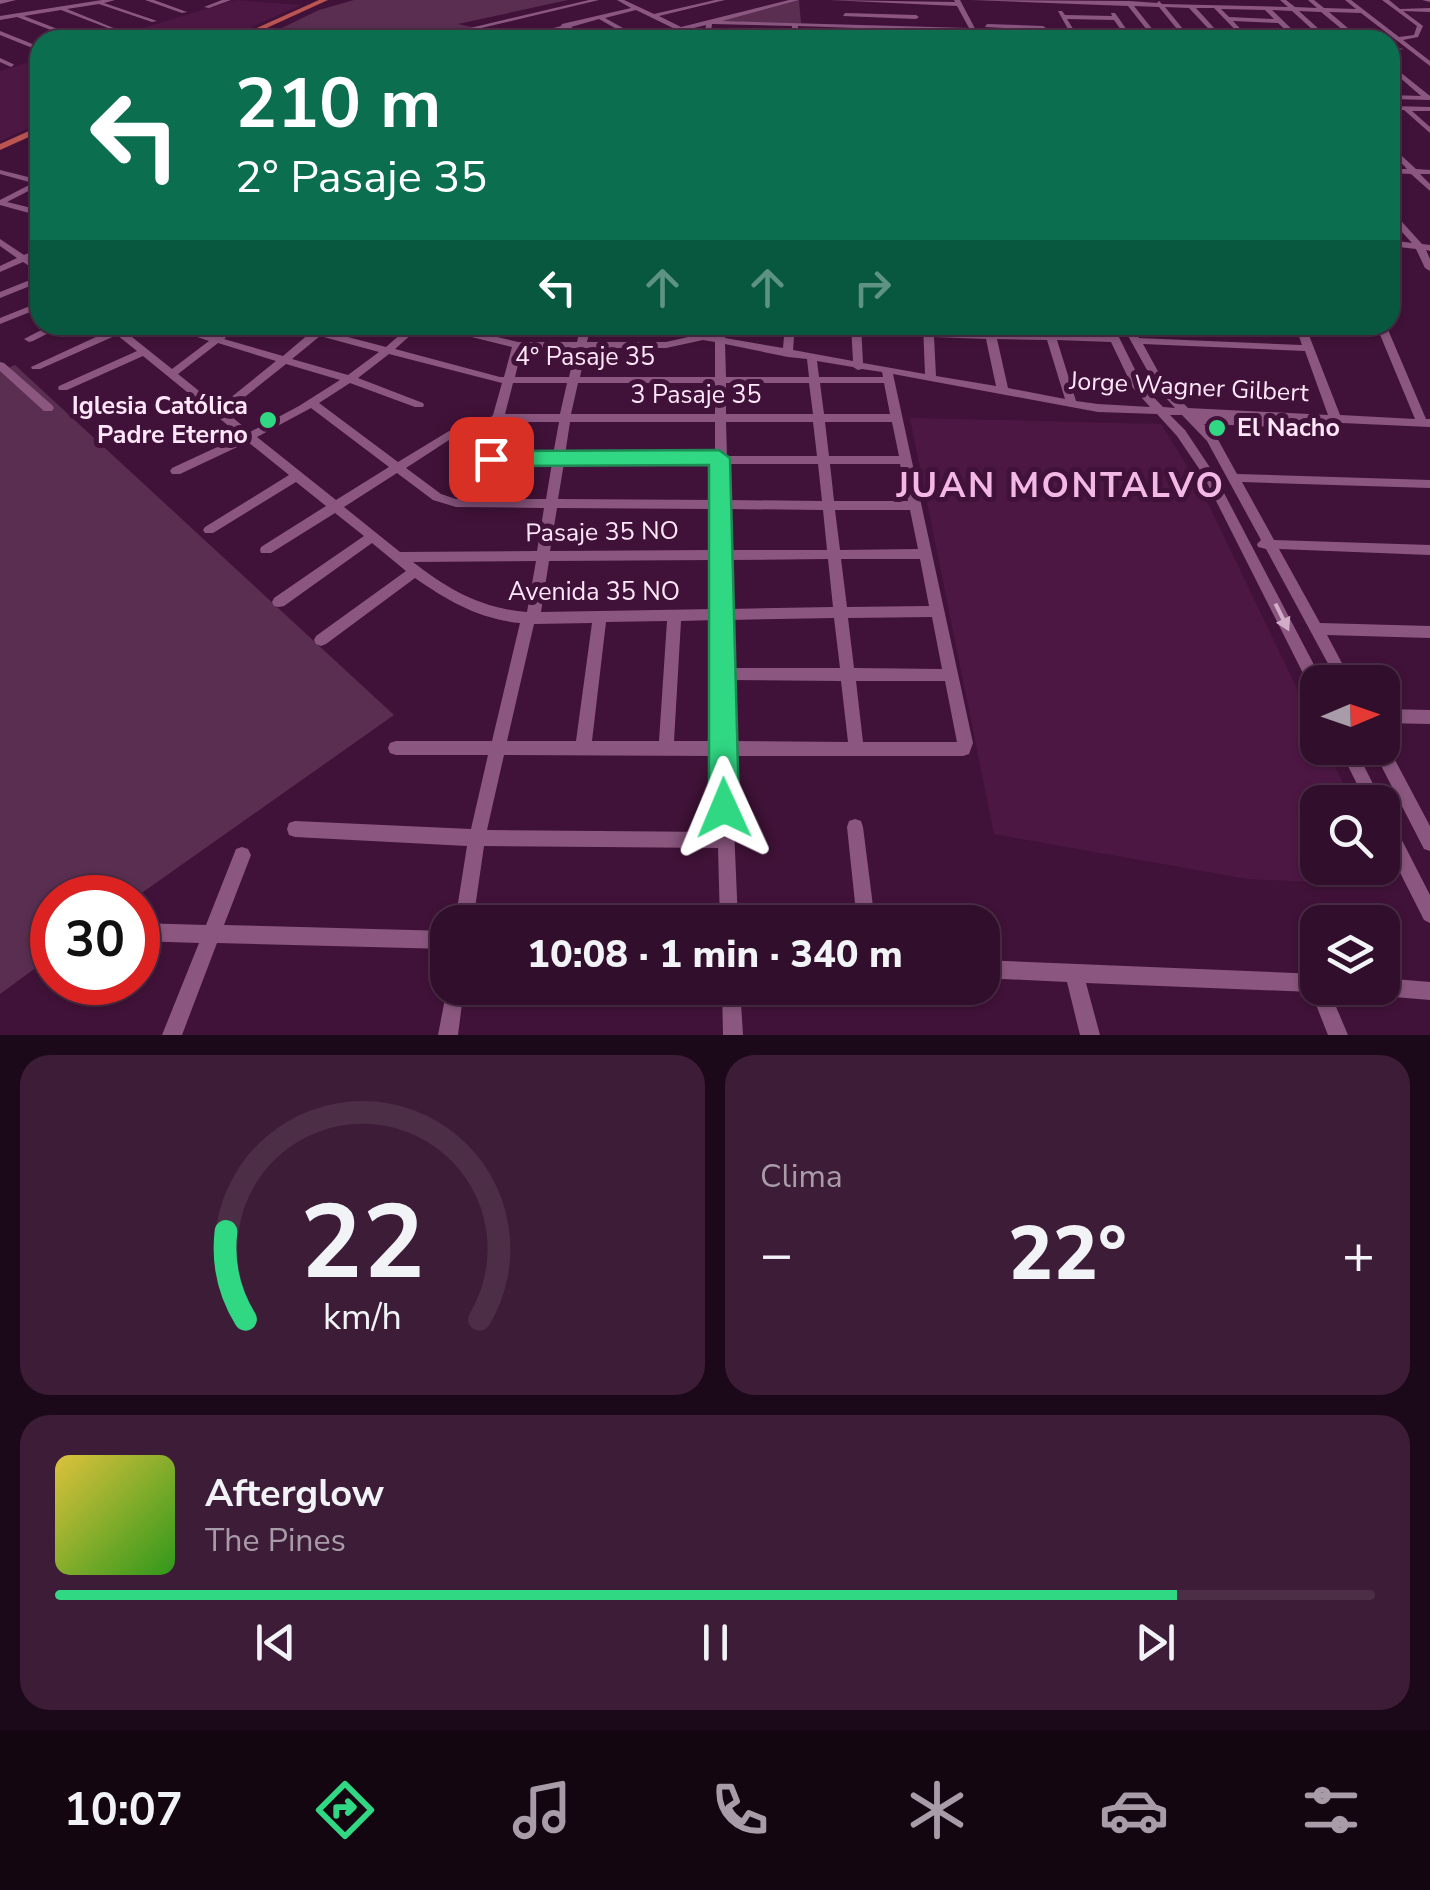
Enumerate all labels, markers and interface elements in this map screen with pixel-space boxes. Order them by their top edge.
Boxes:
text: 210 m [235,56,441,152]
icon: left [70,70,200,200]
text: 2° Pasaje 35 [235,147,487,208]
icon: left [530,260,585,315]
icon: ahead [635,260,690,315]
icon: ahead [740,260,795,315]
icon: right [845,260,900,315]
street label: 4° Pasaje 35 [515,340,655,374]
street label: Jorge Wagner Gilbert [1067,364,1310,410]
street label: 3 Pasaje 35 [631,378,761,412]
place label: Iglesia Católica Padre Eterno [72,389,248,452]
marker: Iglesia Católica Padre Eterno [257,409,279,431]
place label: El Nacho [1237,411,1340,445]
pin [449,417,534,502]
marker: El Nacho [1206,417,1228,439]
icon: arrive [464,432,519,487]
district label: JUAN MONTALVO [895,462,1226,509]
street label: Pasaje 35 NO [525,514,679,550]
street label: Avenida 35 NO [508,575,680,609]
one-way arrow [1273,602,1290,631]
north arrow [1300,665,1400,765]
map controls [1300,665,1400,1005]
position arrow [672,756,776,860]
button: search [1300,785,1400,885]
speed limit sign: 30 [30,875,160,1005]
button: layers [1300,905,1400,1005]
text: 10:08 · 1 min · 340 m [527,929,903,980]
text: Clima [760,1155,843,1198]
text: 22 [300,1172,425,1314]
text: 22° [1008,1203,1127,1305]
text: − [760,1217,793,1292]
text: + [1342,1217,1375,1292]
text: km/h [323,1293,402,1342]
text: Afterglow [205,1468,384,1519]
text: The Pines [205,1519,346,1562]
icon: previous [248,1615,303,1670]
icon: pause [688,1615,743,1670]
icon: next [1128,1615,1183,1670]
icon: directions [310,1775,380,1845]
icon: music [507,1775,577,1845]
icon: phone [705,1775,775,1845]
icon: climate [902,1775,972,1845]
icon: car [1099,1775,1169,1845]
icon: filters [1296,1775,1366,1845]
text: 10:07 [64,1780,183,1841]

